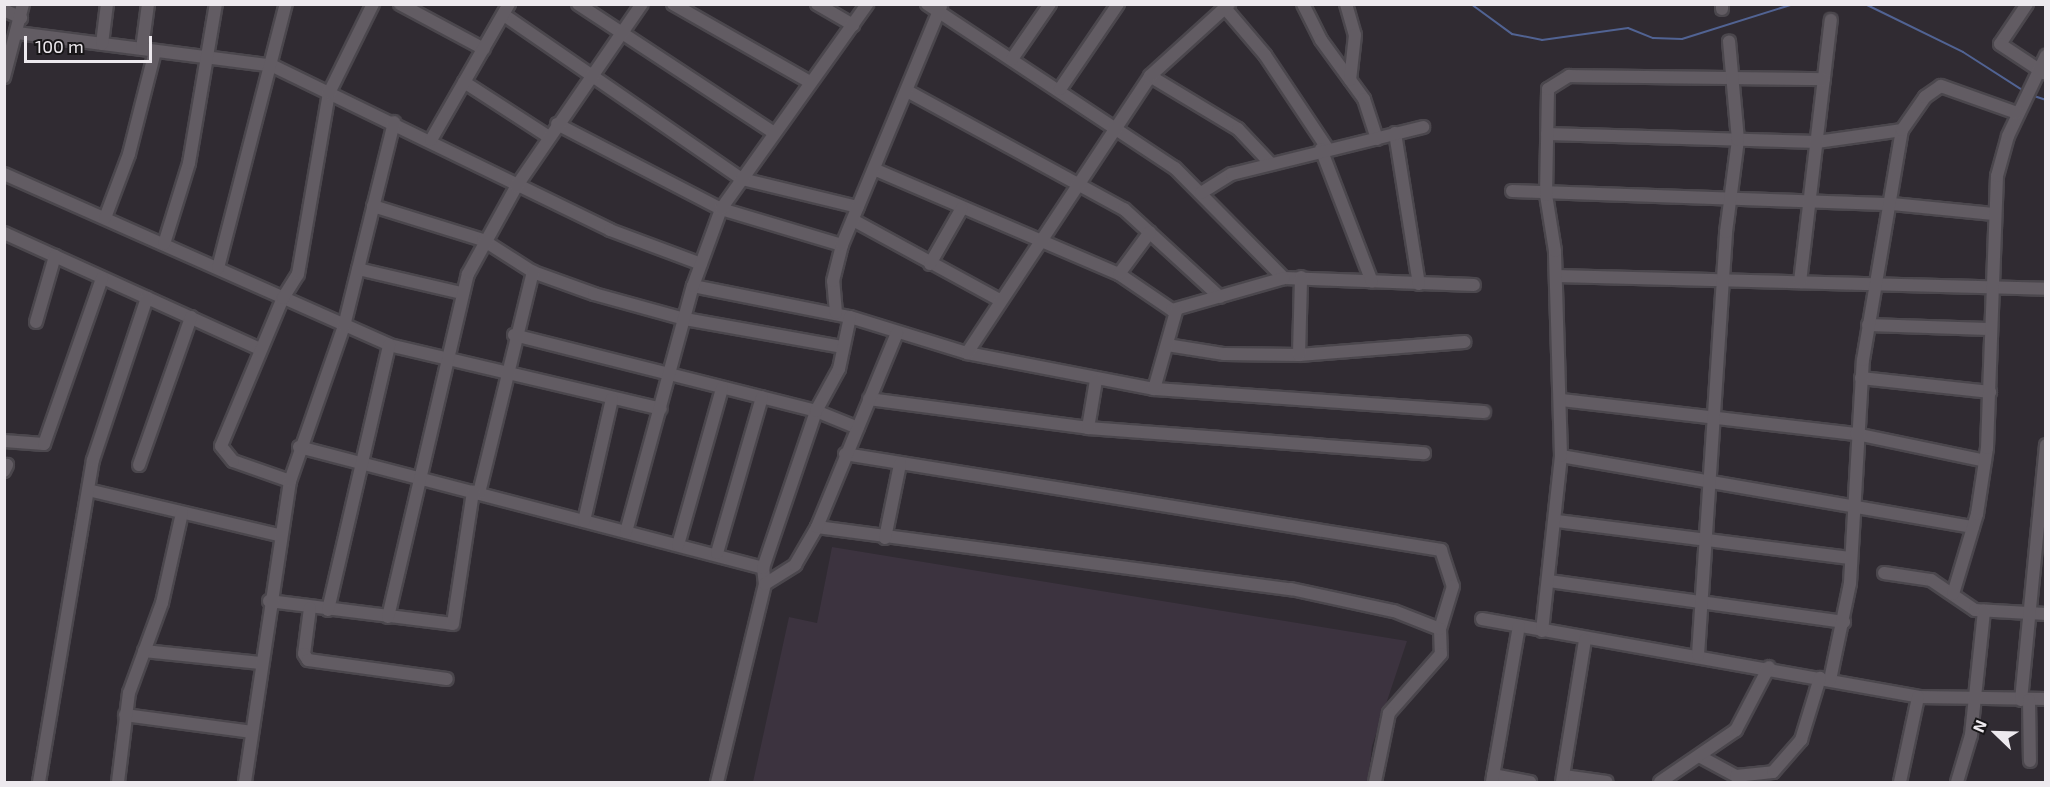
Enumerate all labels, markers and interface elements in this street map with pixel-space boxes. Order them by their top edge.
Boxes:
scale bar [27,24,154,62]
text: 100 m [35,35,84,57]
north arrow [1966,703,2026,763]
text: N [1968,717,1990,735]

